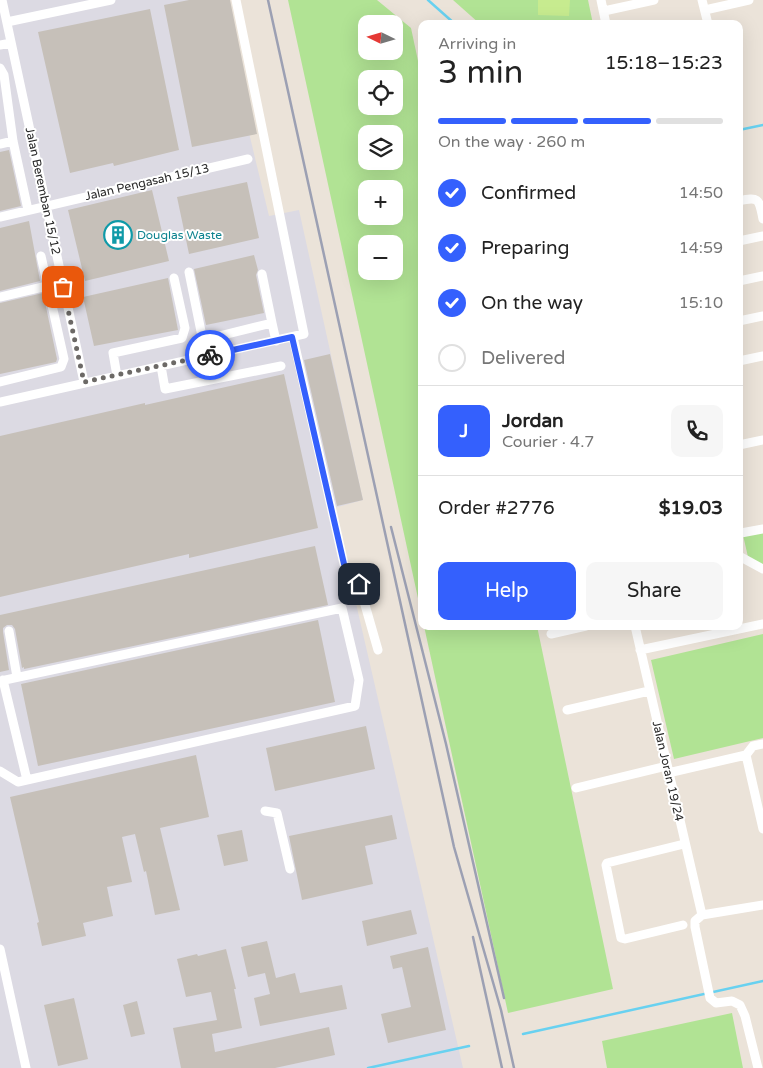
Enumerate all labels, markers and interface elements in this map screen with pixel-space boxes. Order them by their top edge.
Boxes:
north arrow [358,15,402,60]
map controls [358,15,403,280]
text: Arriving in [438,34,516,54]
text: 15:18–15:23 [605,52,723,74]
text: 3 min [438,54,523,92]
button: locate [358,70,403,115]
button: layers [358,125,403,170]
street label: Jalan Beremban 15/12 [23,126,63,256]
text: On the way · 260 m [438,132,585,152]
street label: Jalan Pengasah 15/13 [83,161,211,203]
icon: check [438,179,466,207]
button: + [358,180,403,225]
text: Confirmed [481,182,576,204]
text: 14:50 [679,183,723,203]
building icon: Douglas Waste [103,220,133,250]
place label: Douglas Waste [137,228,222,242]
icon: check [438,234,466,262]
button: − [358,235,403,280]
text: Preparing [481,237,570,259]
text: 14:59 [679,238,723,258]
pin [42,266,84,308]
icon: bag [49,273,77,301]
icon: check [438,289,466,317]
text: On the way [481,292,583,314]
text: 15:10 [679,293,723,313]
courier [185,330,235,380]
icon: bike [196,341,224,369]
text: Delivered [481,347,566,369]
button: phone [671,405,723,457]
text: Jordan [502,410,564,432]
text: J [460,420,468,442]
text: Courier · 4.7 [502,432,594,452]
text: Order #2776 [438,497,555,519]
text: $19.03 [659,497,723,519]
button: Help [438,562,576,620]
button: Share [586,562,723,620]
pin [338,563,380,605]
icon: home [345,570,373,598]
street label: Jalan Joran 19/24 [650,719,686,823]

